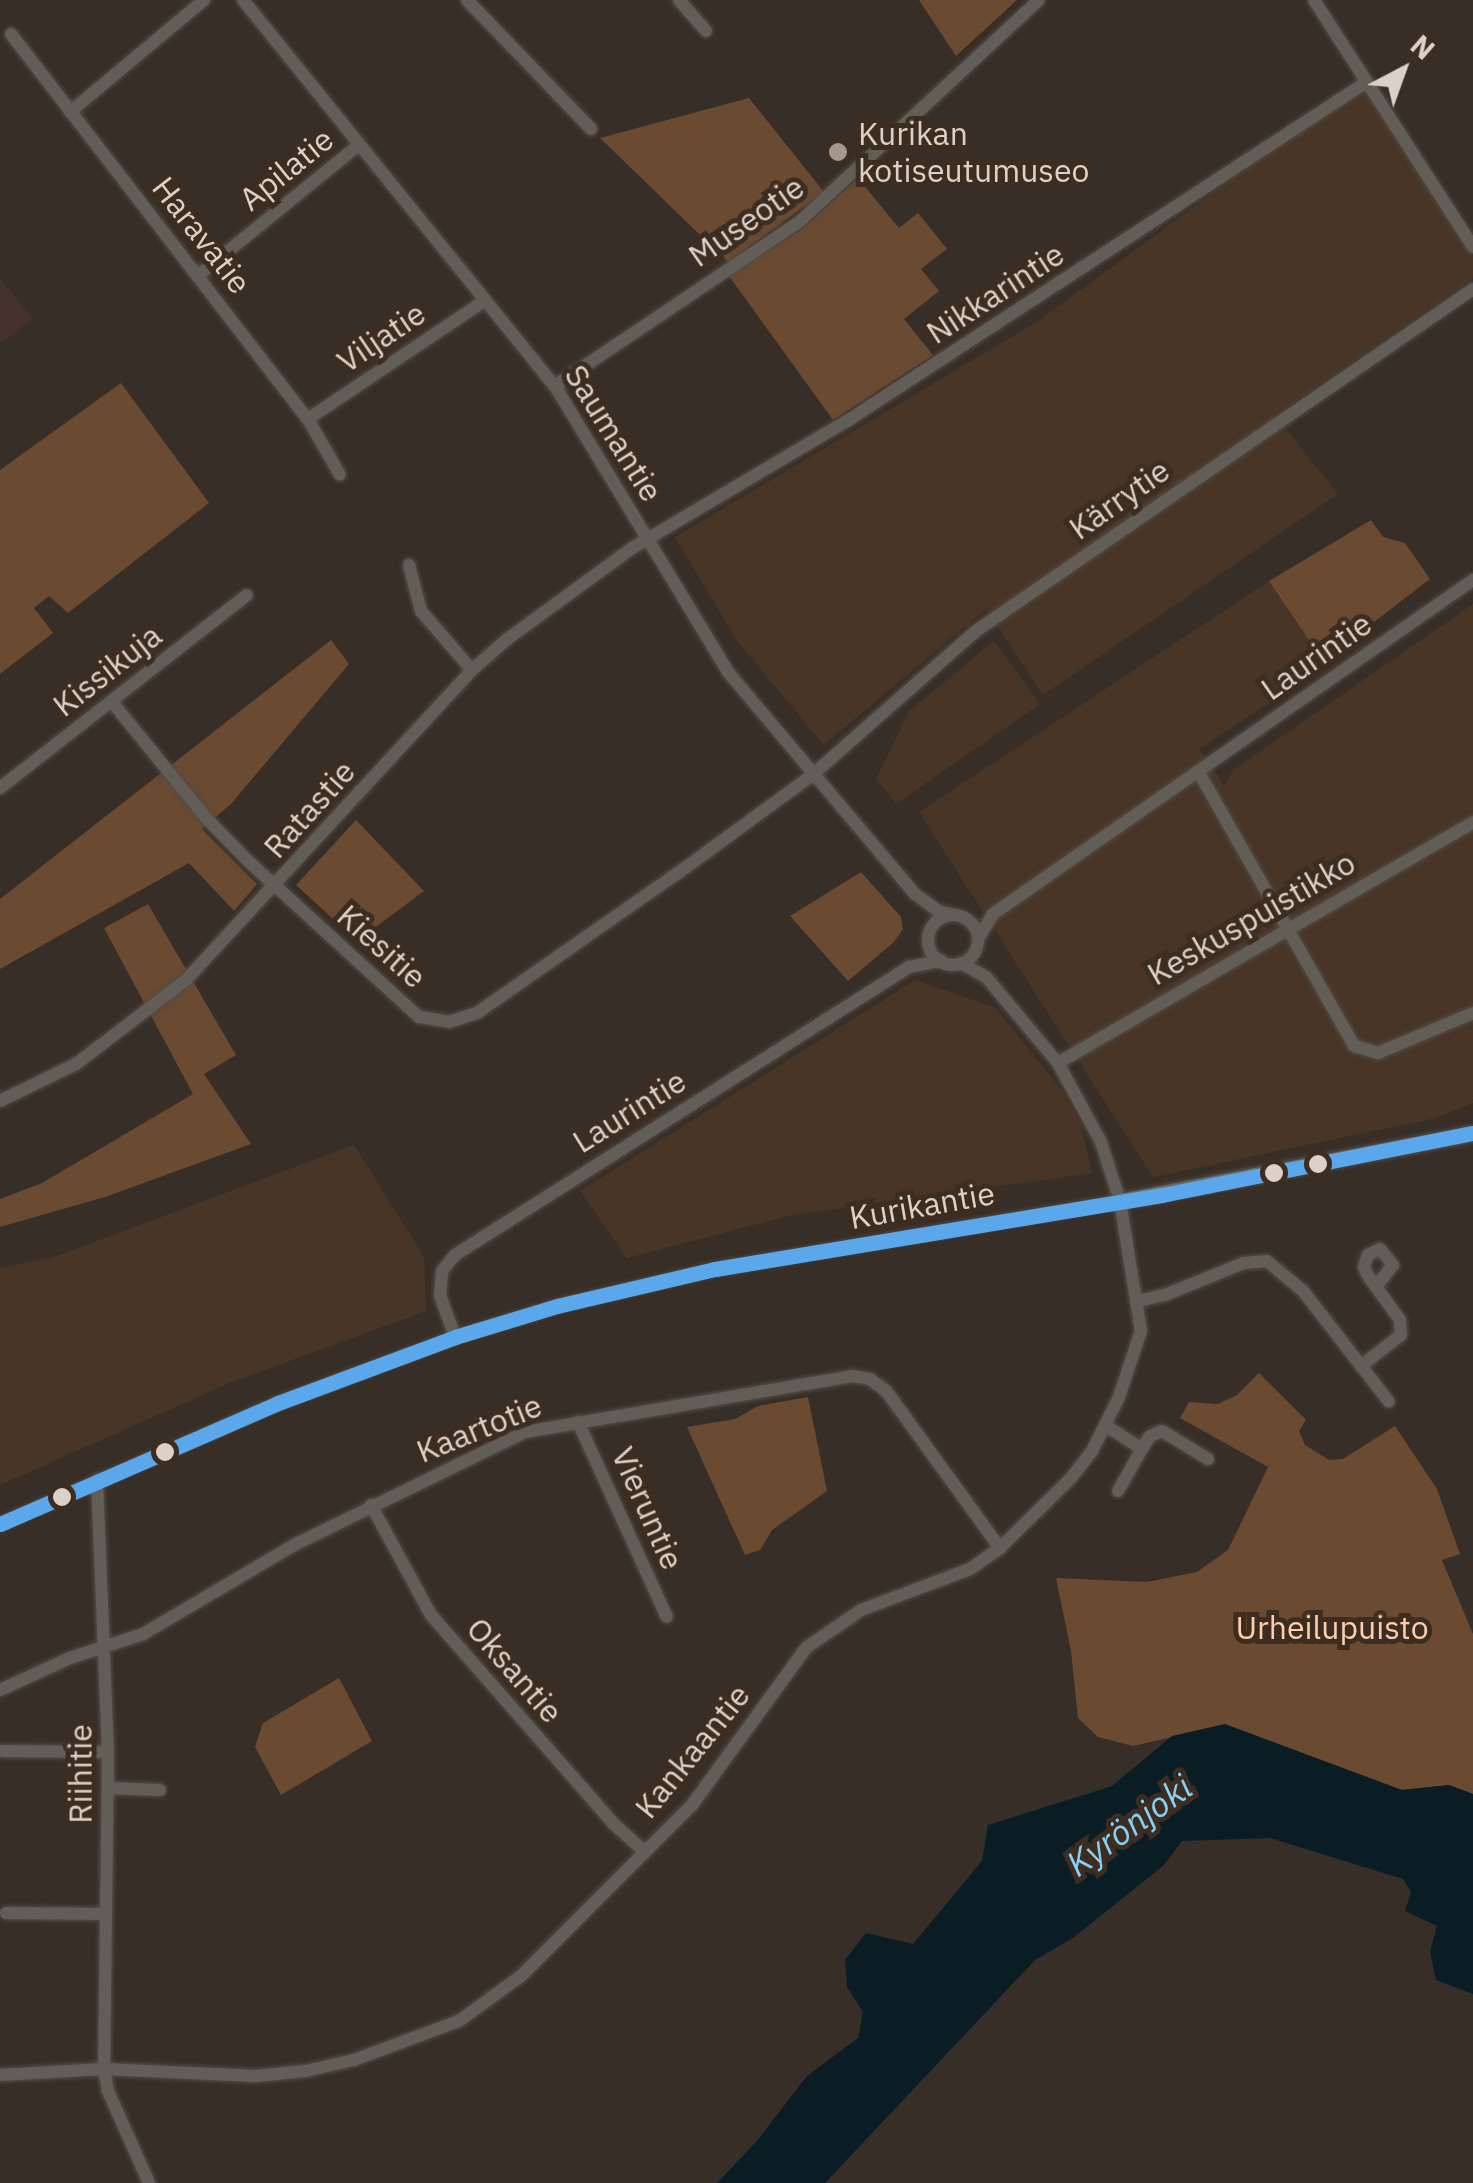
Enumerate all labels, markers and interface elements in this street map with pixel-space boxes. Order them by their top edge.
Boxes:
north arrow [1353,20,1453,120]
text: N [1403,26,1443,68]
place label: Kurikan kotiseutumuseo [858,115,1089,190]
street label: Apilatie [231,120,341,218]
marker: Kurikan kotiseutumuseo [827,141,849,163]
street label: Museotie [681,167,811,275]
street label: Haravatie [145,169,259,301]
street label: Nikkarintie [919,234,1071,352]
street label: Viljatie [330,294,432,380]
street label: Saumantie [557,358,671,508]
street label: Kärrytie [1062,451,1176,547]
street label: Laurintie [1253,604,1379,708]
street label: Kissikuja [45,616,169,724]
street label: Ratastie [255,752,363,866]
street label: Keskuspuistikko [1140,843,1362,993]
street label: Kiesitie [330,896,434,996]
street label: Laurintie [565,1061,693,1161]
unlabelled marker [1308,1154,1328,1174]
unlabelled marker [1264,1163,1284,1183]
street label: Kurikantie [846,1173,998,1237]
street label: Kaartotie [411,1386,547,1470]
street label: Vieruntie [604,1441,692,1575]
unlabelled marker [155,1442,175,1462]
unlabelled marker [52,1487,72,1507]
park label: Urheilupuisto [1235,1608,1429,1646]
street label: Oksantie [459,1610,571,1730]
street label: Kankaantie [626,1676,758,1826]
street label: Riihitie [61,1724,99,1824]
water label: Kyrönjoki [1058,1765,1200,1885]

